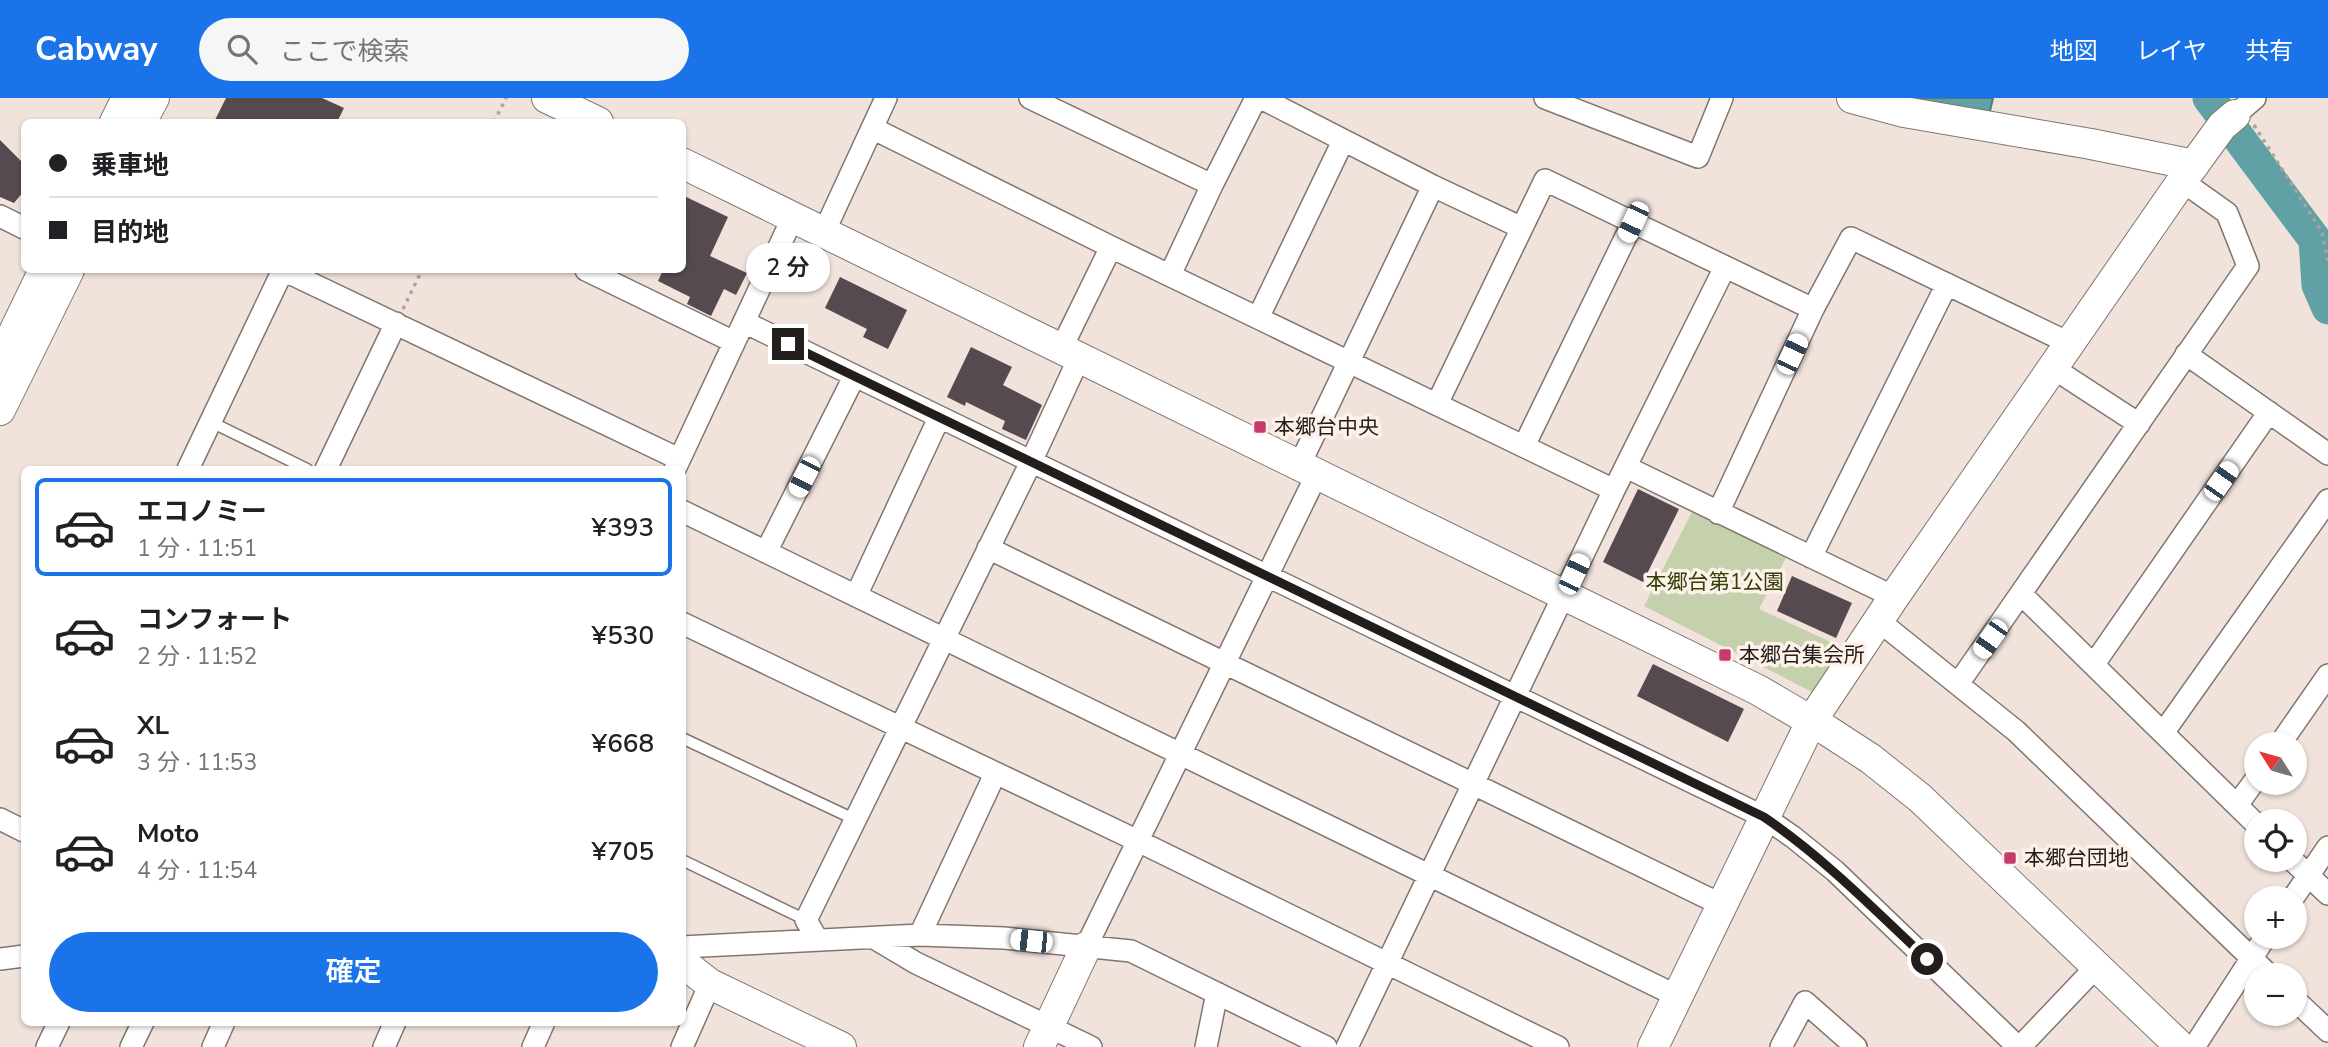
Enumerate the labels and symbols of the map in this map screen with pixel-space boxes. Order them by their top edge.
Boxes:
car [1615,199,1652,245]
callout: 2 分 [746,243,830,292]
route end [772,328,804,360]
car [1774,331,1811,377]
place label: 本郷台中央 [1274,413,1379,441]
marker: 本郷台中央 [1252,419,1268,435]
car [786,454,823,500]
car [2201,458,2242,504]
car [1556,551,1593,597]
park label: 本郷台第1公園 [1646,568,1784,596]
car [1970,616,2011,662]
place label: 本郷台集会所 [1739,641,1865,669]
marker: 本郷台集会所 [1717,647,1733,663]
north arrow [2244,732,2306,794]
place label: 本郷台団地 [2024,844,2129,872]
marker: 本郷台団地 [2002,850,2018,866]
car [1010,928,1053,954]
route start [1911,943,1943,975]

